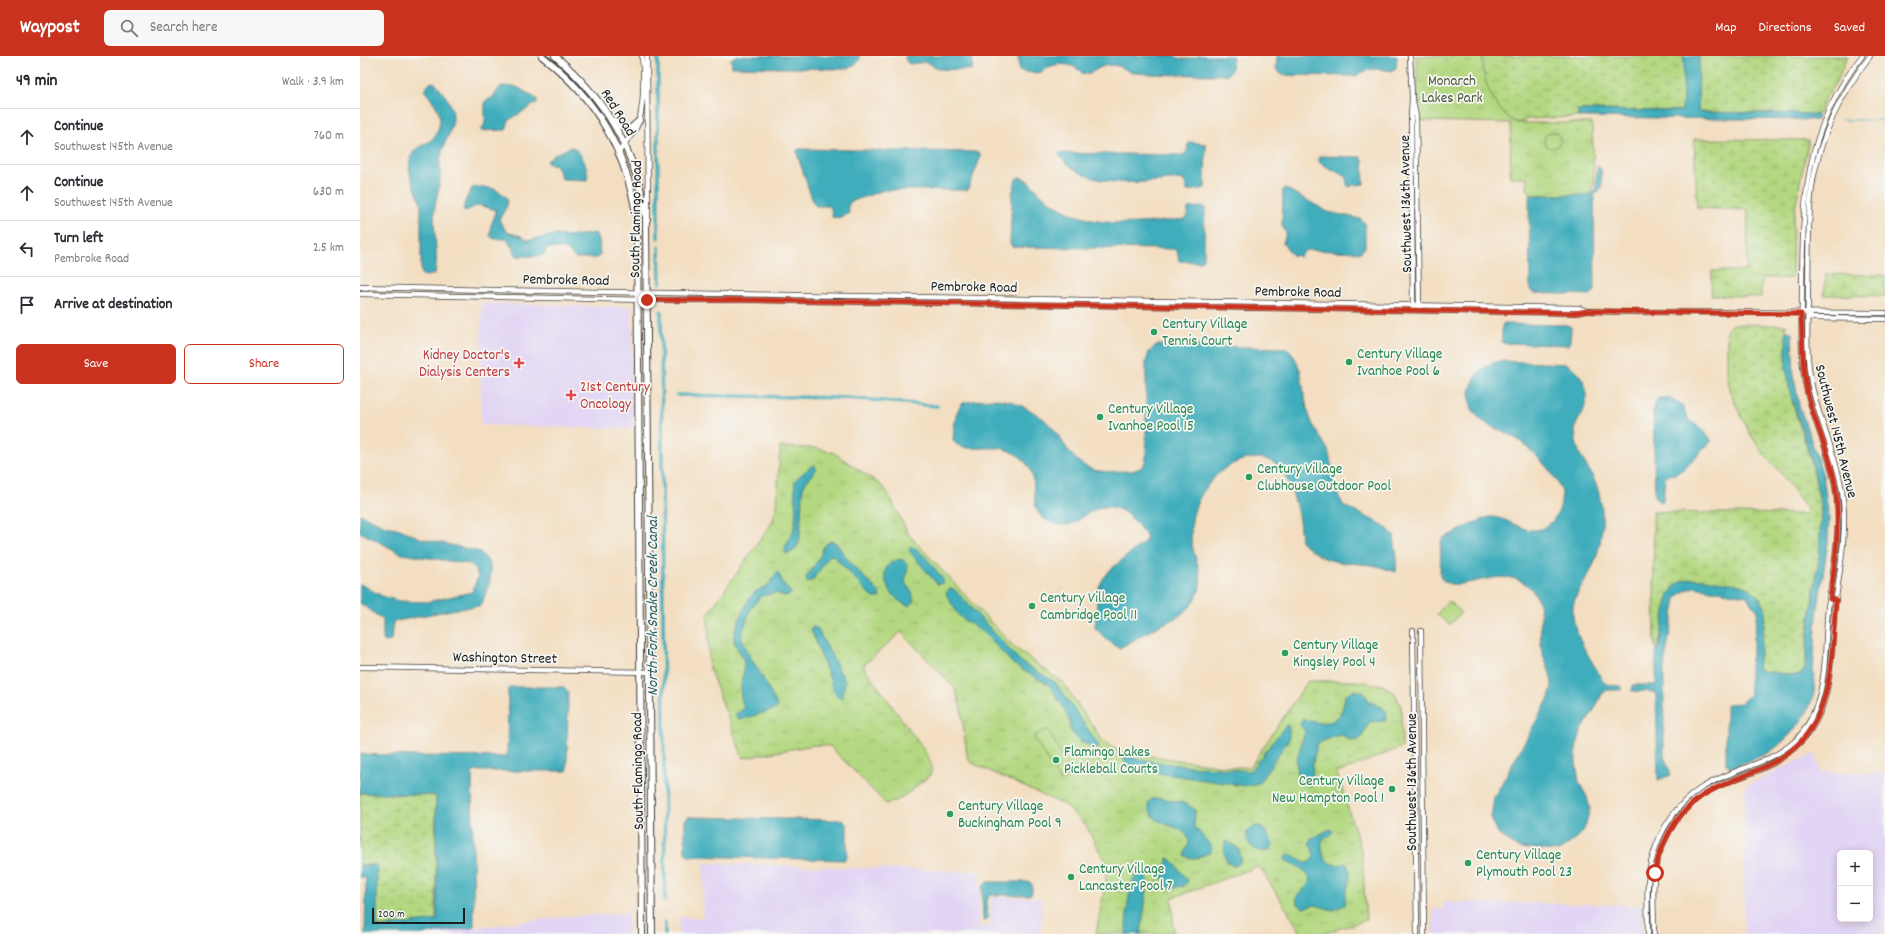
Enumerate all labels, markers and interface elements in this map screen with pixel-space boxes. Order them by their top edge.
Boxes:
search box [104,10,384,46]
text: Waypost [20,15,80,42]
icon: search [118,17,140,39]
text: Search here [150,17,218,39]
text: Map [1715,18,1737,38]
text: Directions [1759,18,1812,38]
text: Saved [1834,18,1865,38]
text: 49 min [16,70,57,94]
park label: Monarch Lakes Park [1421,71,1483,110]
text: Walk · 3.9 km [282,73,344,92]
street label: Red Road [594,85,641,141]
text: Continue [54,116,103,138]
icon: ahead [16,126,38,148]
text: 760 m [314,127,344,146]
street label: Southwest 136th Avenue [1395,134,1419,273]
text: Southwest 145th Avenue [54,138,173,157]
street label: South Flamingo Road [625,160,649,278]
text: Continue [54,172,103,194]
icon: ahead [16,182,38,204]
text: 630 m [313,183,344,202]
text: Southwest 145th Avenue [54,194,173,213]
text: Turn left [54,228,103,250]
icon: left [16,238,38,260]
text: 2.5 km [313,239,344,258]
text: Pembroke Road [54,250,129,269]
street label: Pembroke Road [522,269,609,293]
street label: Pembroke Road [930,276,1017,300]
street label: Pembroke Road [1254,281,1341,305]
route end [638,291,656,309]
icon: arrive [16,294,38,316]
text: Arrive at destination [54,294,172,316]
place label: Century Village Tennis Court [1162,314,1248,353]
marker: Century Village Tennis Court [1149,327,1159,337]
button: Save [16,344,176,384]
button: Share [184,344,344,384]
place label: Century Village Ivanhoe Pool 6 [1357,344,1443,383]
place label: Kidney Doctor's Dialysis Centers [419,345,510,384]
marker: Kidney Doctor's Dialysis Centers [513,357,525,369]
marker: Century Village Ivanhoe Pool 6 [1344,357,1354,367]
street label: Southwest 145th Avenue [1808,362,1862,501]
place label: 21st Century Oncology [580,377,651,416]
marker: 21st Century Oncology [565,389,577,401]
place label: Century Village Ivanhoe Pool 15 [1108,399,1194,438]
marker: Century Village Ivanhoe Pool 15 [1095,412,1105,422]
place label: Century Village Clubhouse Outdoor Pool [1257,459,1391,498]
marker: Century Village Clubhouse Outdoor Pool [1244,472,1254,482]
water label: North Fork Snake Creek Canal [642,515,665,696]
place label: Century Village Cambridge Pool 11 [1040,588,1137,627]
marker: Century Village Cambridge Pool 11 [1027,601,1037,611]
place label: Century Village Kingsley Pool 4 [1293,635,1379,674]
street label: Washington Street [453,647,558,671]
marker: Century Village Kingsley Pool 4 [1280,648,1290,658]
street label: South Flamingo Road [627,712,651,830]
street label: Southwest 136th Avenue [1402,713,1424,851]
place label: Flamingo Lakes Pickleball Courts [1064,742,1158,781]
marker: Flamingo Lakes Pickleball Courts [1051,755,1061,765]
place label: Century Village New Hampton Pool 1 [1272,771,1384,810]
marker: Century Village New Hampton Pool 1 [1387,784,1397,794]
place label: Century Village Buckingham Pool 9 [958,796,1062,835]
marker: Century Village Buckingham Pool 9 [945,809,955,819]
place label: Century Village Plymouth Pool 23 [1476,845,1572,884]
map controls [1837,850,1873,922]
button: + [1837,850,1873,886]
marker: Century Village Plymouth Pool 23 [1463,858,1473,868]
place label: Century Village Lancaster Pool 7 [1079,859,1173,898]
route start [1646,864,1664,882]
marker: Century Village Lancaster Pool 7 [1066,872,1076,882]
button: − [1837,886,1873,922]
scale bar [372,906,465,925]
text: 200 m [378,907,405,923]

